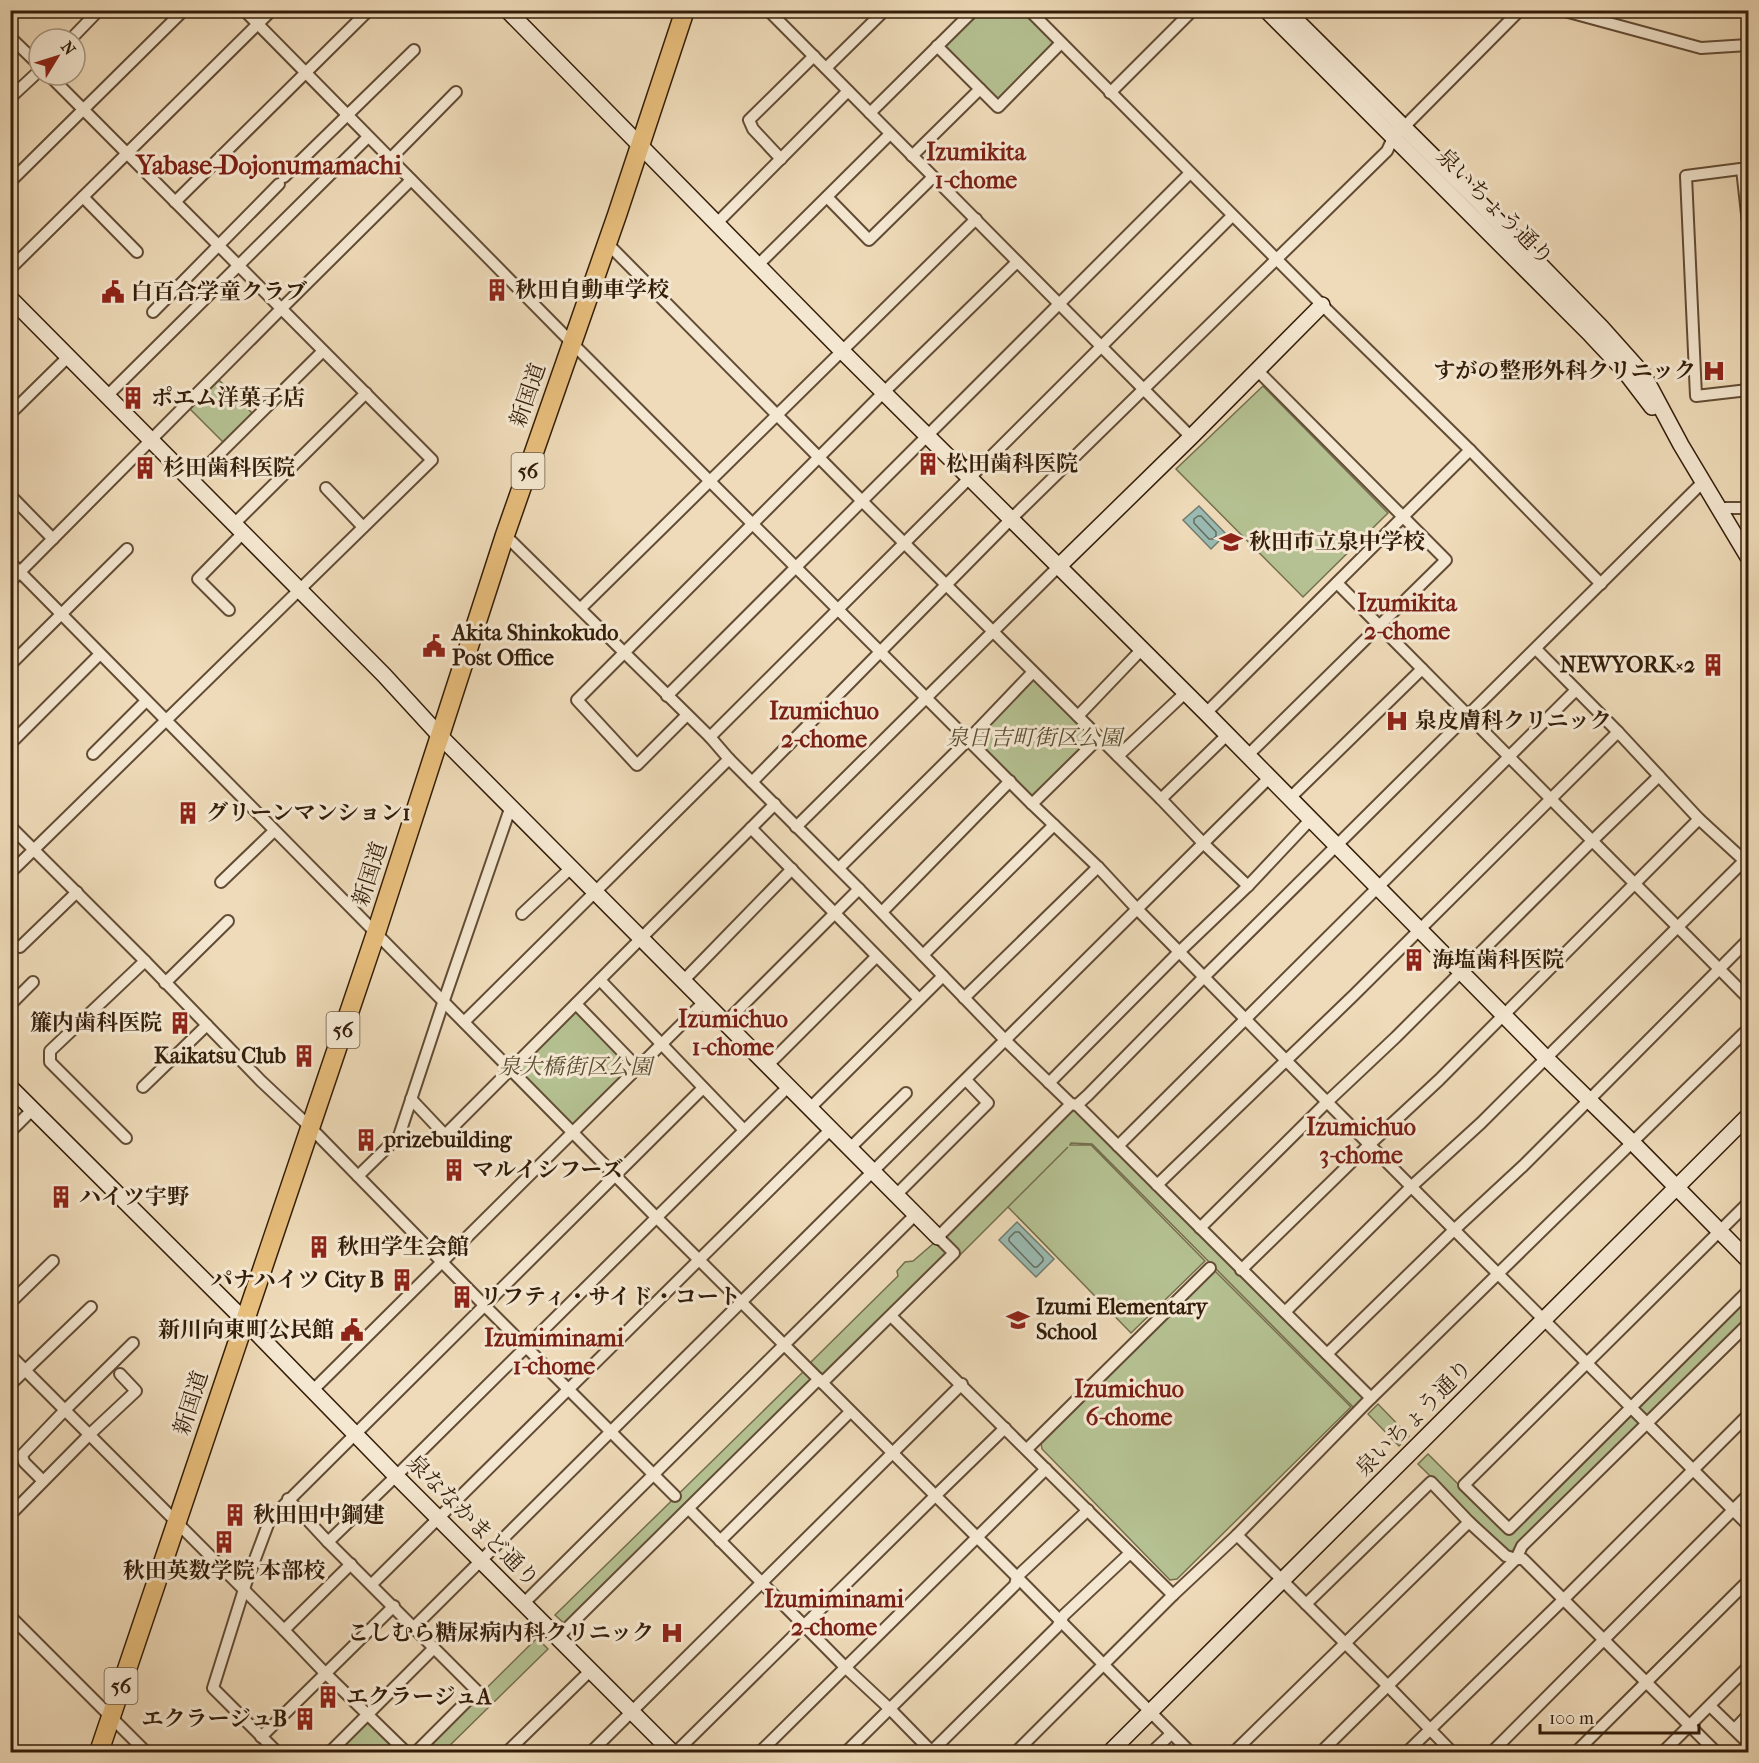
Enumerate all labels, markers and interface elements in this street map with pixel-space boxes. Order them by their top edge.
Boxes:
north arrow [27,27,87,87]
text: N [57,37,80,59]
district label: Izumikita 1-chome [926,138,1027,194]
street label: 泉いちょう通り [1431,143,1559,271]
district label: Yabase-Dojonumamachi [134,150,402,181]
building icon: 秋田自動車学校 [484,277,510,303]
place label: 秋田自動車学校 [515,277,669,303]
public building icon: 白百合学童クラブ [100,279,126,305]
place label: 白百合学童クラブ [131,279,307,305]
place label: すがの整形外科クリニック [1433,358,1696,384]
hospital icon: すがの整形外科クリニック [1701,358,1727,384]
street label: 新国道 [505,360,551,430]
building icon: ポエム洋菓子店 [120,385,146,411]
place label: ポエム洋菓子店 [151,385,305,411]
building icon: 松田歯科医院 [915,451,941,477]
place label: 松田歯科医院 [946,451,1078,477]
road number: 56 [512,453,544,489]
building icon: 杉田歯科医院 [132,455,158,481]
place label: 杉田歯科医院 [163,455,295,481]
school or university icon: 秋田市立泉中学校 [1218,529,1244,555]
place label: 秋田市立泉中学校 [1249,529,1425,555]
district label: Izumikita 2-chome [1357,589,1458,645]
place label: Akita Shinkokudo Post Office [450,620,619,671]
public building icon: Akita Shinkokudo Post Office [421,633,447,659]
place label: NEWYORK×2 [1560,652,1695,678]
building icon: NEWYORK×2 [1700,652,1726,678]
district label: Izumichuo 2-chome [769,697,879,753]
hospital icon: 泉皮膚科クリニック [1384,708,1410,734]
place label: 泉皮膚科クリニック [1415,708,1612,734]
park label: 泉日吉町街区公園 [946,725,1125,751]
building icon: グリーンマンション1 [175,800,201,826]
place label: グリーンマンション1 [206,800,410,826]
street label: 新国道 [347,839,393,909]
building icon: 海塩歯科医院 [1401,947,1427,973]
place label: 海塩歯科医院 [1432,947,1564,973]
district label: Izumichuo 1-chome [678,1005,788,1061]
place label: 簾内歯科医院 [30,1010,162,1036]
building icon: 簾内歯科医院 [167,1010,193,1036]
road number: 56 [326,1012,360,1048]
place label: Kaikatsu Club [154,1043,286,1069]
building icon: Kaikatsu Club [291,1043,317,1069]
park label: 泉大橋街区公園 [498,1054,655,1080]
district label: Izumichuo 3-chome [1306,1113,1416,1169]
building icon: prizebuilding [353,1127,379,1153]
place label: prizebuilding [383,1127,513,1153]
building icon: マルイシフーズ [441,1157,467,1183]
place label: マルイシフーズ [472,1157,623,1183]
building icon: ハイツ宇野 [48,1184,74,1210]
place label: ハイツ宇野 [79,1184,190,1210]
building icon: 秋田学生会館 [306,1234,332,1260]
place label: 秋田学生会館 [337,1234,469,1260]
place label: パナハイツ City B [211,1267,384,1293]
building icon: パナハイツ City B [389,1267,415,1293]
building icon: リフティ・サイド・コート [449,1284,475,1310]
place label: リフティ・サイド・コート [480,1284,741,1310]
place label: Izumi Elementary School [1036,1294,1209,1345]
school or university icon: Izumi Elementary School [1005,1307,1031,1333]
place label: 新川向東町公民館 [158,1317,334,1343]
public building icon: 新川向東町公民館 [339,1317,365,1343]
district label: Izumiminami 1-chome [484,1324,625,1380]
street label: 泉いちょう通り [1350,1354,1478,1482]
street label: 新国道 [168,1368,214,1438]
district label: Izumichuo 6-chome [1074,1375,1184,1431]
street label: 泉ななかまど通り [402,1450,544,1592]
building icon: 秋田田中鋼建 [222,1502,248,1528]
place label: 秋田田中鋼建 [253,1502,385,1528]
building icon: 秋田英数学院 本部校 [211,1529,237,1555]
place label: 秋田英数学院 本部校 [123,1558,325,1584]
district label: Izumiminami 2-chome [764,1585,905,1641]
place label: こしむら糖尿病内科クリニック [347,1620,654,1646]
hospital icon: こしむら糖尿病内科クリニック [659,1620,685,1646]
road number: 56 [104,1668,138,1704]
building icon: エクラージュA [315,1684,341,1710]
place label: エクラージュA [346,1684,492,1710]
scale bar [1540,1697,1699,1735]
place label: エクラージュB [142,1706,287,1732]
building icon: エクラージュB [292,1706,318,1732]
text: 100 m [1549,1708,1594,1729]

